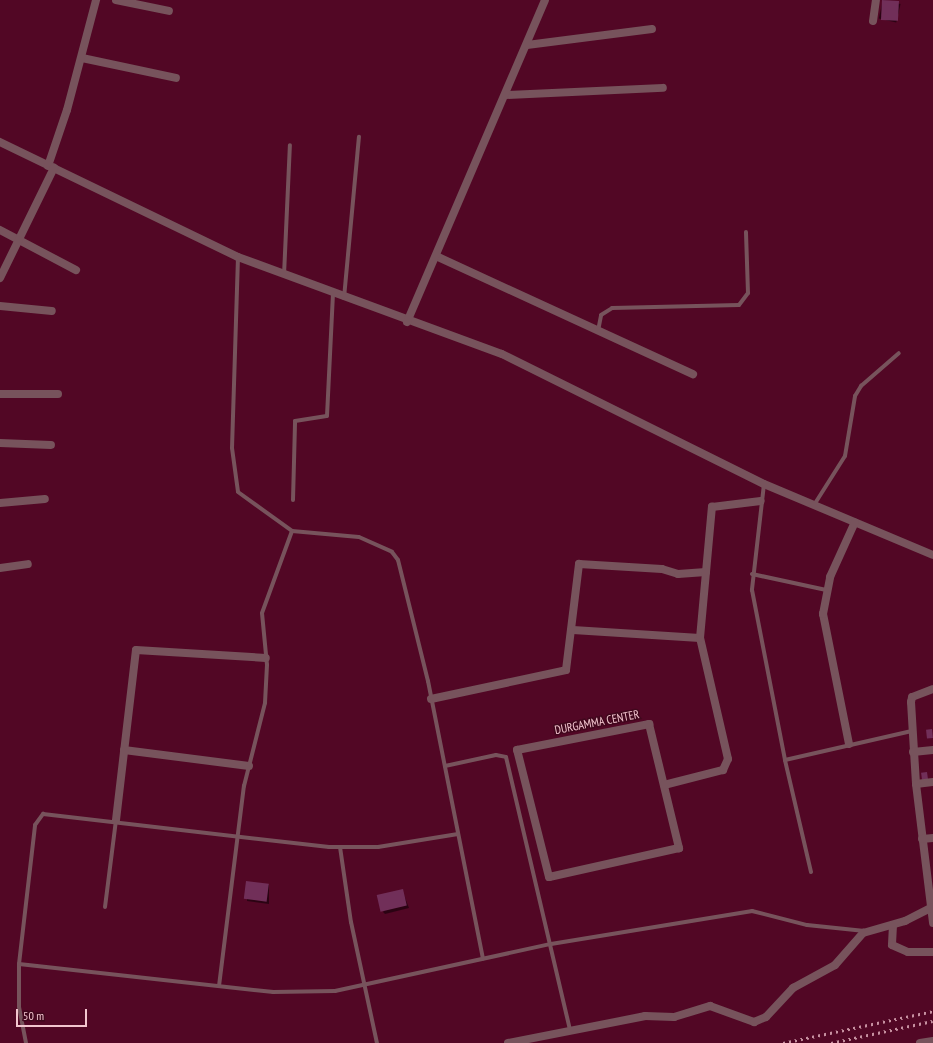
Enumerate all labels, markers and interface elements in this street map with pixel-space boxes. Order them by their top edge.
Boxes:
street label: DURGAMMA CENTER [553,707,641,737]
scale bar [18,1001,89,1027]
text: 50 m [23,1008,44,1023]

